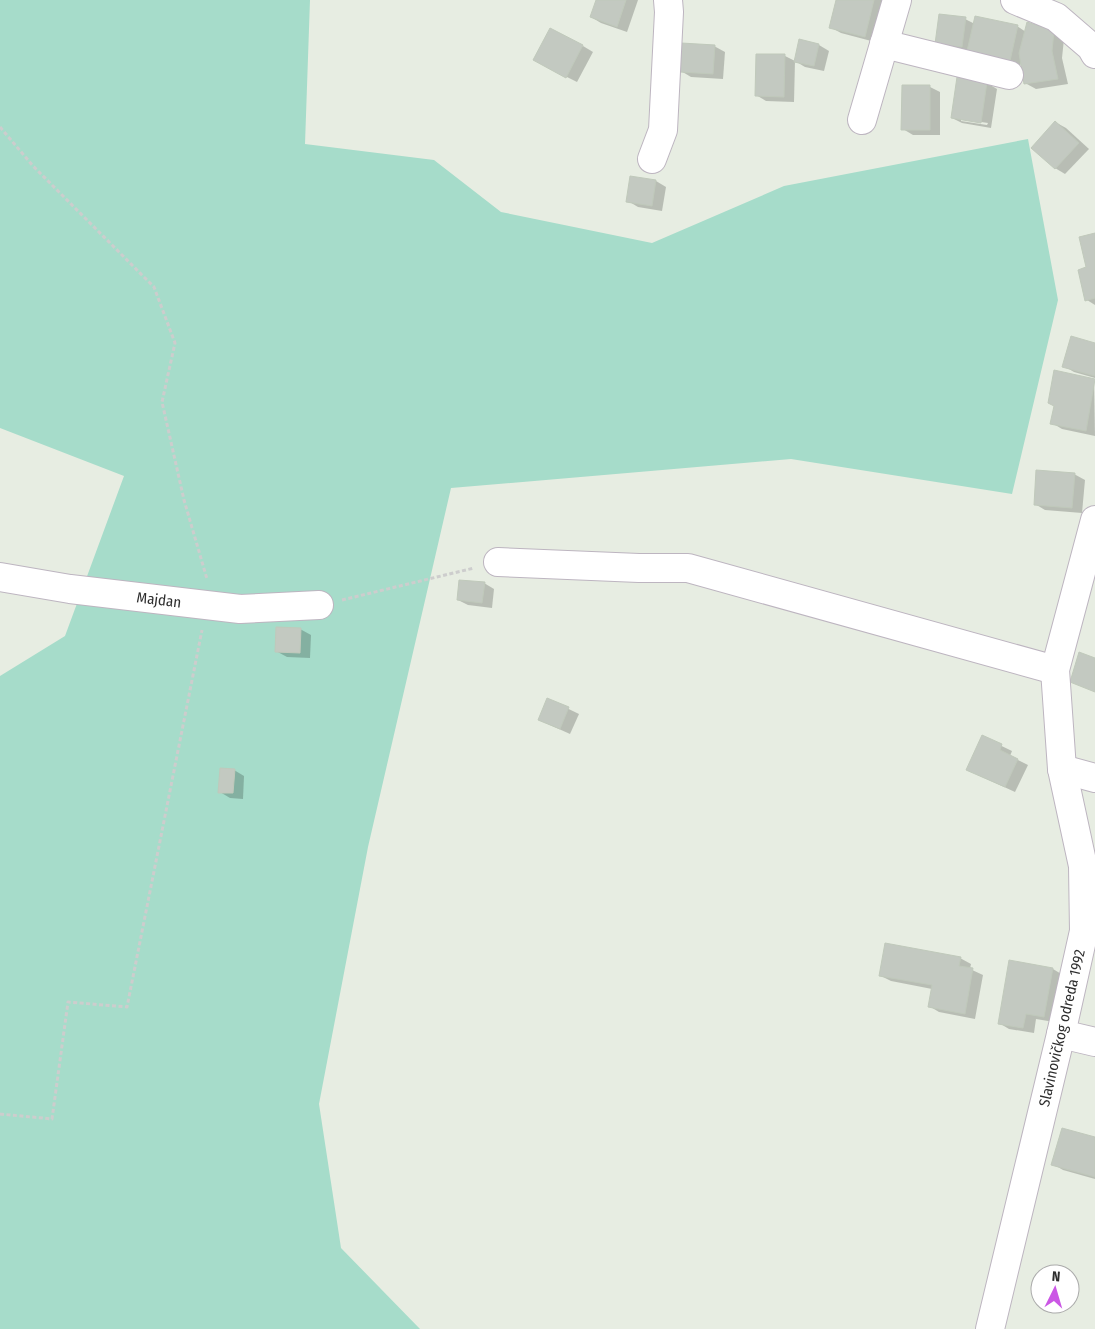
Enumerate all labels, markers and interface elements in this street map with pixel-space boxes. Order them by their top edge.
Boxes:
street label: Majdan [136,588,182,612]
street label: Slavinovičkog odreda 1992 [1035,947,1089,1108]
north arrow [1030,1264,1080,1314]
text: N [1051,1268,1061,1285]

